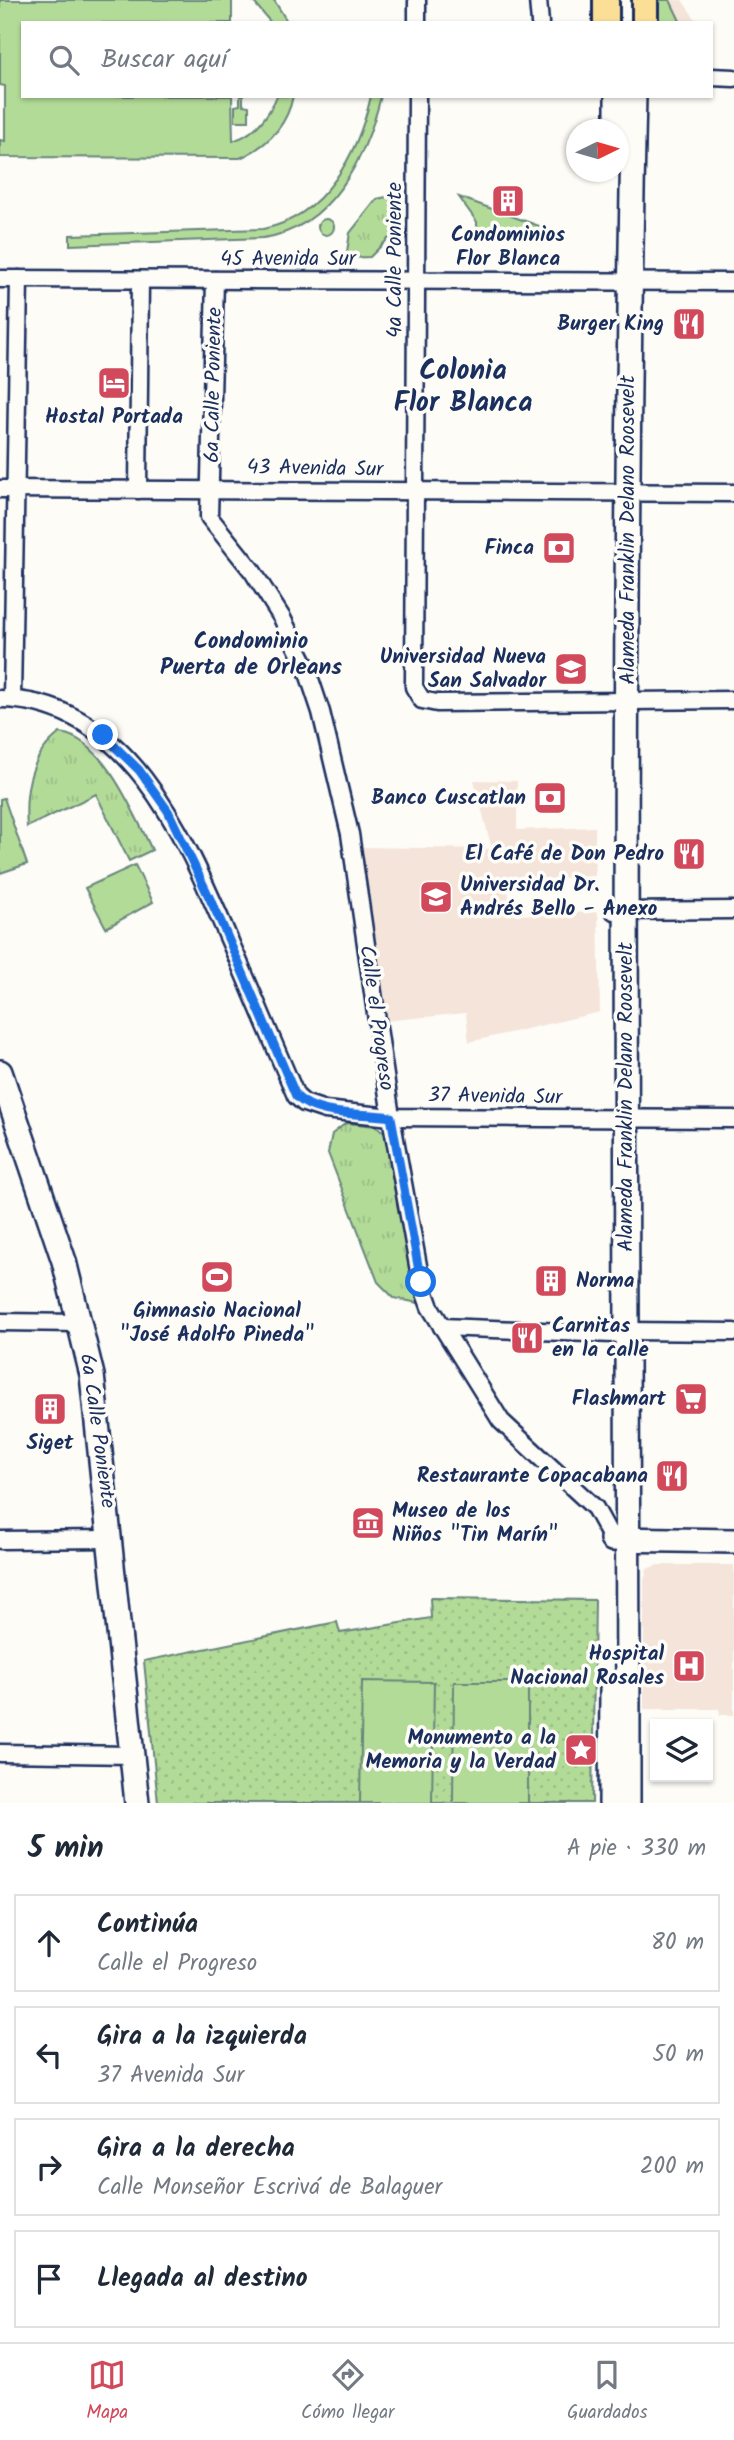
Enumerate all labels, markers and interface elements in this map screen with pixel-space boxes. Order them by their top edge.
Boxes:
search box [21,21,713,98]
text: Buscar aquí [101,39,227,81]
icon: search [45,41,83,79]
north arrow [566,119,629,182]
street label: 4a Calle Poniente [379,182,412,338]
building icon: Condominios Flor Blanca [489,182,527,220]
place label: Condominios Flor Blanca [451,219,565,276]
street label: 45 Avenida Sur [220,243,357,276]
restaurant icon: Burger King [670,305,708,343]
street label: 6a Calle Poniente [196,306,232,463]
place label: Burger King [557,308,664,341]
district label: Colonia Flor Blanca [394,349,533,426]
hotel icon: Hostal Portada [95,364,133,402]
street label: Alameda Franklin Delano Roosevelt [612,374,645,685]
place label: Hostal Portada [45,401,183,434]
street label: 43 Avenida Sur [247,451,384,487]
bank icon: Finca [540,529,578,567]
place label: Finca [485,532,534,565]
district label: Condominio Puerta de Orleans [160,624,342,686]
place label: Universidad Nueva San Salvador [380,641,547,698]
school or university icon: Universidad Nueva San Salvador [552,650,590,688]
route end [87,719,118,750]
bank icon: Banco Cuscatlan [531,779,569,817]
place label: Banco Cuscatlan [371,782,526,815]
restaurant icon: El Café de Don Pedro [670,835,708,873]
place label: El Café de Don Pedro [465,838,664,871]
place label: Universidad Dr. Andrés Bello - Anexo [460,869,658,926]
school or university icon: Universidad Dr. Andrés Bello - Anexo [417,878,455,916]
street label: Alameda Franklin Delano Roosevelt [610,941,643,1252]
street label: Calle el Progreso [349,943,403,1093]
street label: 37 Avenida Sur [428,1079,563,1115]
sports icon: Gimnasio Nacional "José Adolfo Pineda" [198,1258,236,1296]
building icon: Norma [532,1262,570,1300]
place label: Norma [576,1265,635,1298]
route start [405,1266,436,1297]
place label: Gimnasio Nacional "José Adolfo Pineda" [120,1295,314,1352]
place label: Carnitas en la calle [552,1310,649,1367]
restaurant icon: Carnitas en la calle [508,1319,546,1357]
street label: 6a Calle Poniente [70,1352,124,1511]
supermarket icon: Flashmart [672,1380,710,1418]
place label: Flashmart [572,1383,667,1416]
building icon: Siget [31,1390,69,1428]
place label: Siget [27,1427,74,1460]
restaurant icon: Restaurante Copacabana [653,1457,691,1495]
place label: Restaurante Copacabana [417,1460,648,1493]
place label: Museo de los Niños "Tin Marín" [392,1495,558,1552]
museum icon: Museo de los Niños "Tin Marín" [349,1504,387,1542]
place label: Hospital Nacional Rosales [510,1638,664,1695]
hospital icon: Hospital Nacional Rosales [670,1647,708,1685]
map controls [650,1719,713,1782]
button: layers [650,1719,713,1782]
place label: Monumento a la Memoria y la Verdad [365,1722,557,1779]
place icon: Monumento a la Memoria y la Verdad [562,1731,600,1769]
text: 5 min [28,1825,104,1873]
text: A pie · 330 m [567,1831,706,1867]
text: Continúa [97,1904,198,1946]
icon: ahead [30,1924,68,1962]
text: 80 m [651,1925,704,1961]
text: Calle el Progreso [97,1946,257,1982]
text: Gira a la izquierda [97,2016,307,2058]
icon: left [30,2036,68,2074]
text: 50 m [653,2037,704,2073]
text: 37 Avenida Sur [97,2058,244,2094]
text: Gira a la derecha [97,2128,295,2170]
icon: right [30,2148,68,2186]
text: 200 m [640,2149,704,2185]
text: Calle Monseñor Escrivá de Balaguer [97,2170,442,2206]
text: Llegada al destino [97,2258,308,2300]
icon: arrive [30,2260,68,2298]
tab: Mapa [86,2356,128,2428]
tab: Cómo llegar [301,2356,394,2428]
tab: Guardados [567,2356,648,2428]

